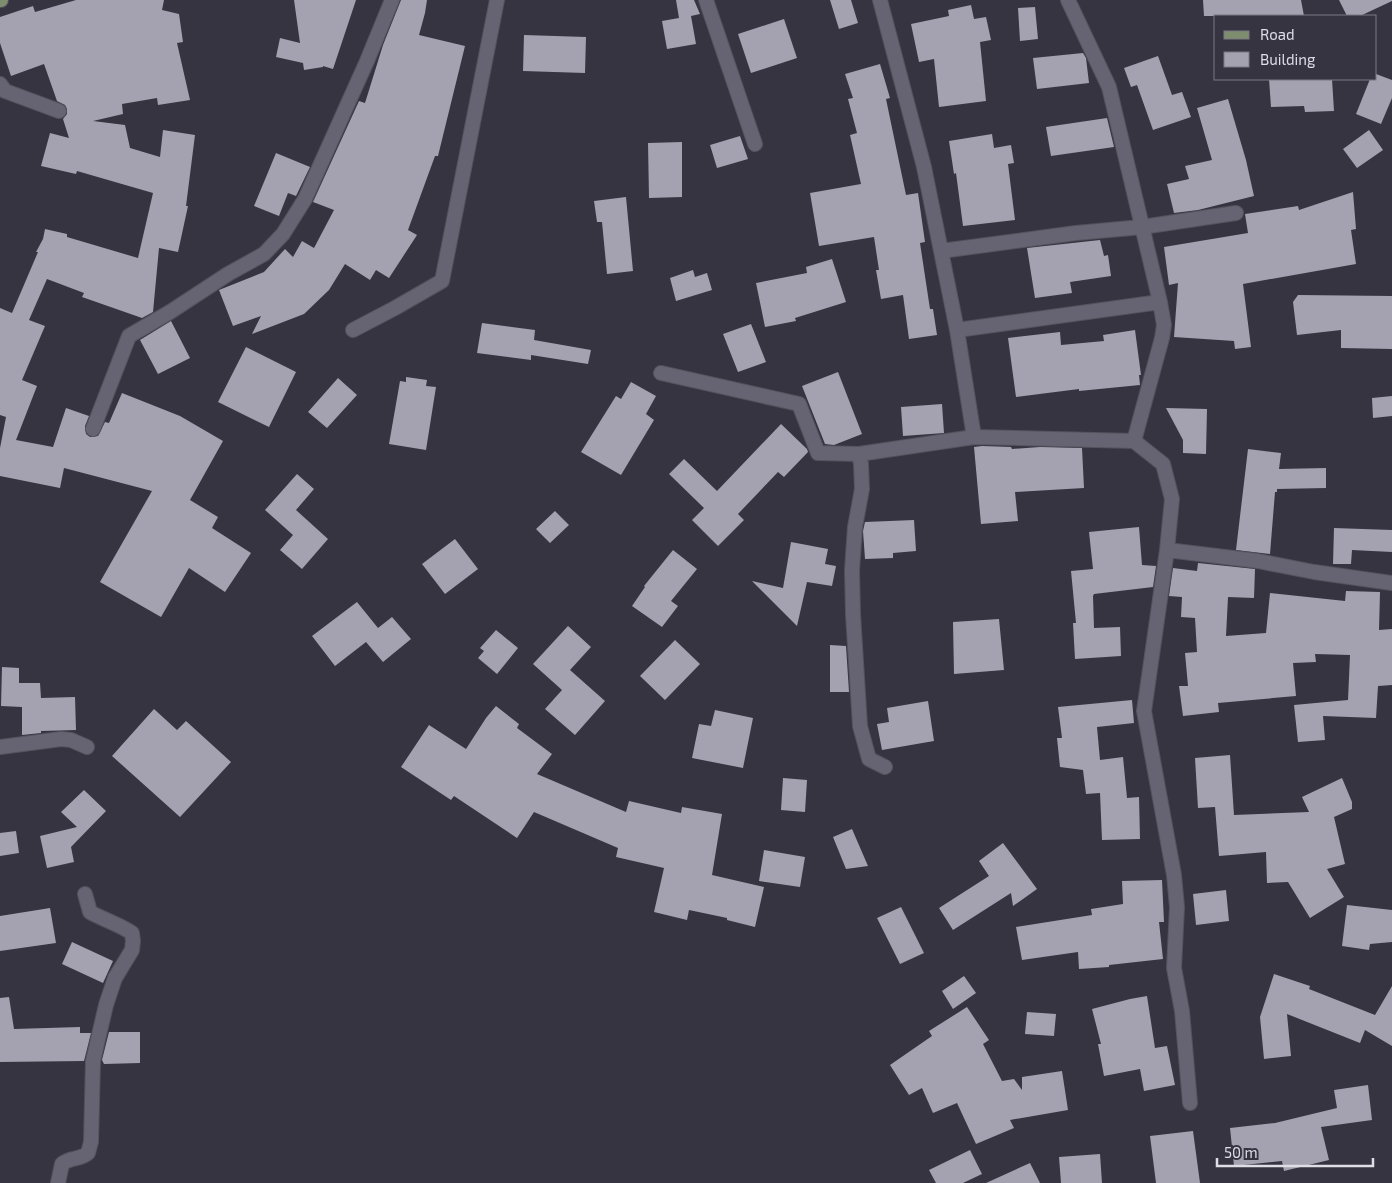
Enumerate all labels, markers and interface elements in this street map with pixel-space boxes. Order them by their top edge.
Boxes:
legend [1214,15,1377,80]
text: Road [1260,25,1295,43]
text: Building [1260,50,1316,68]
scale bar [1217,1136,1373,1168]
text: 50 m [1224,1143,1258,1161]

